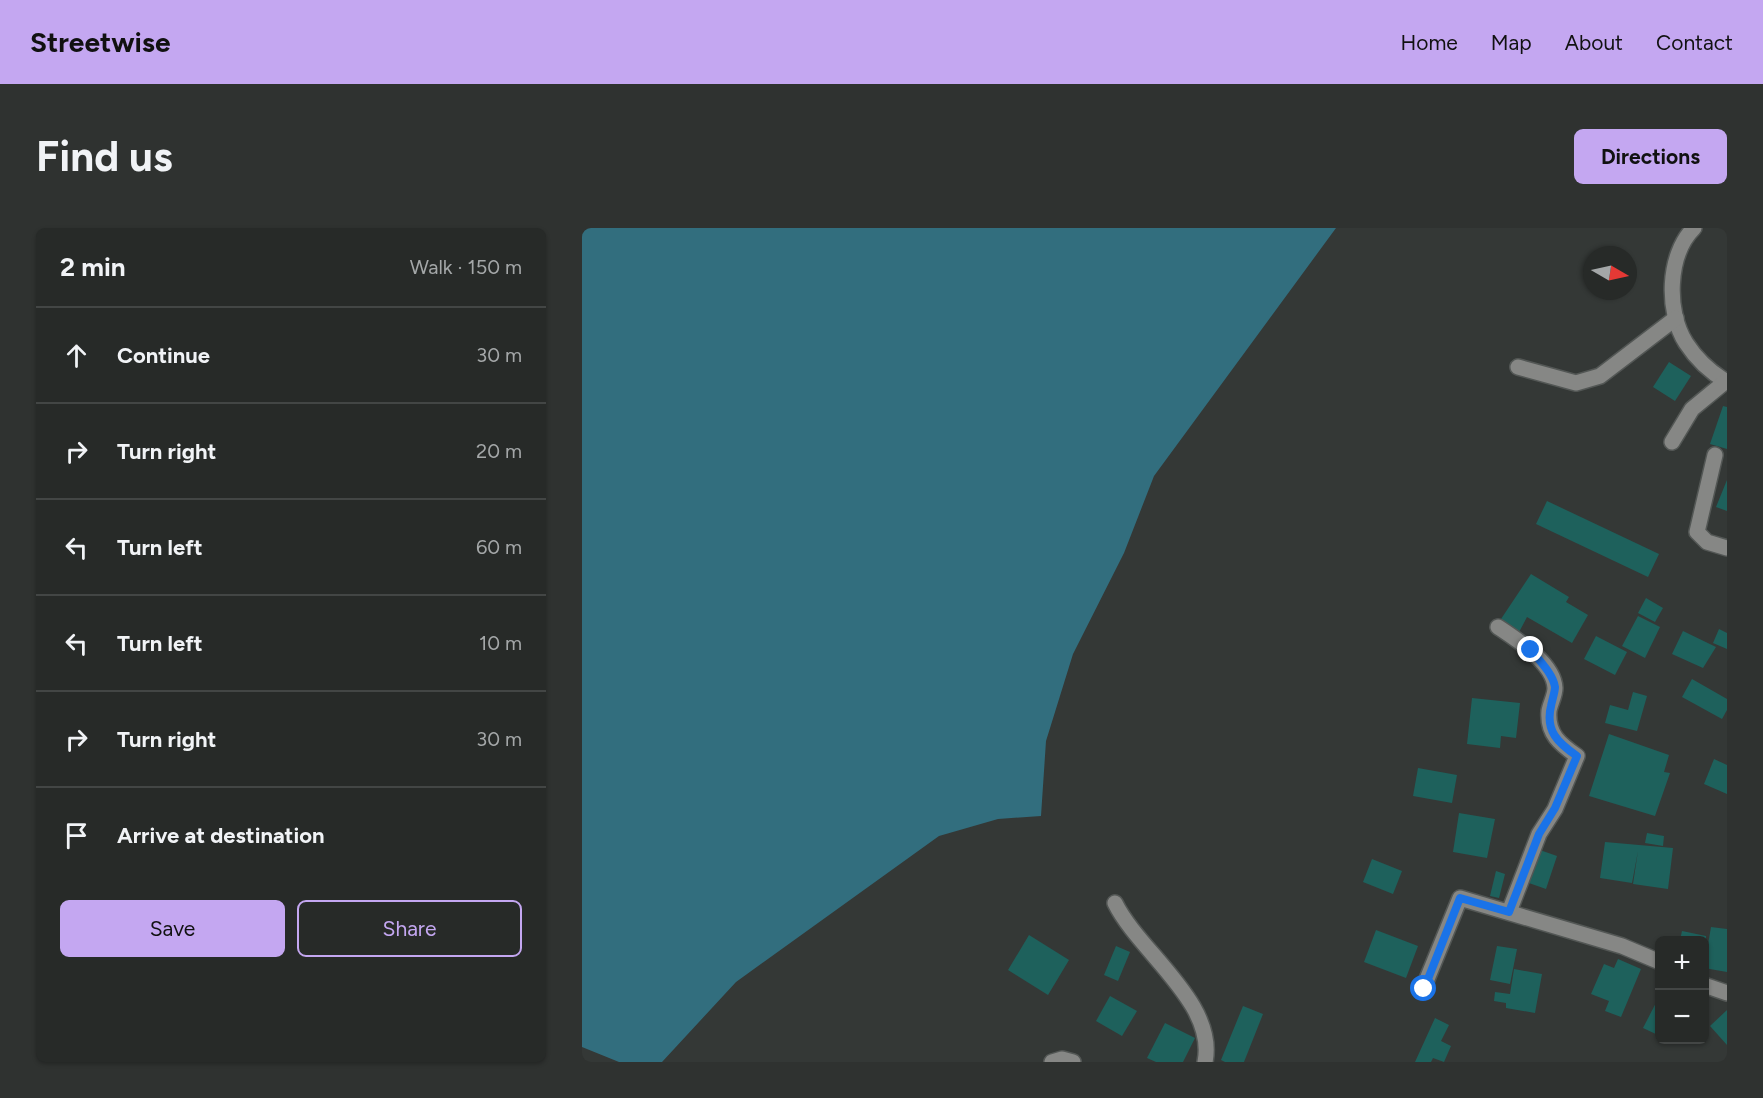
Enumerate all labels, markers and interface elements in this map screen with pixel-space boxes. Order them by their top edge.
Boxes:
text: Streetwise [30,25,170,59]
text: Home [1401,30,1458,55]
text: Map [1491,30,1532,55]
text: About [1565,30,1623,55]
text: Contact [1656,30,1733,55]
button: Directions [1574,129,1727,184]
text: Find us [36,131,173,182]
north arrow [1583,246,1637,300]
text: 2 min [60,251,126,283]
text: Walk · 150 m [410,255,522,279]
icon: ahead [60,339,93,372]
text: Continue [117,342,210,369]
text: 30 m [476,343,522,367]
icon: right [60,435,93,468]
text: Turn right [117,438,216,465]
text: 20 m [476,439,522,463]
icon: left [60,531,93,564]
text: Turn left [117,534,203,561]
text: 60 m [476,535,522,559]
icon: left [60,627,93,660]
text: Turn left [117,630,203,657]
text: 10 m [479,631,522,655]
route end [1517,636,1543,662]
icon: right [60,723,93,756]
text: Turn right [117,726,216,753]
text: 30 m [476,727,522,751]
icon: arrive [60,819,93,852]
text: Arrive at destination [117,822,325,849]
button: Save [60,900,285,957]
button: Share [297,900,522,957]
map controls [1655,936,1709,1044]
button: + [1655,936,1709,990]
route start [1410,975,1436,1001]
button: − [1655,990,1709,1044]

